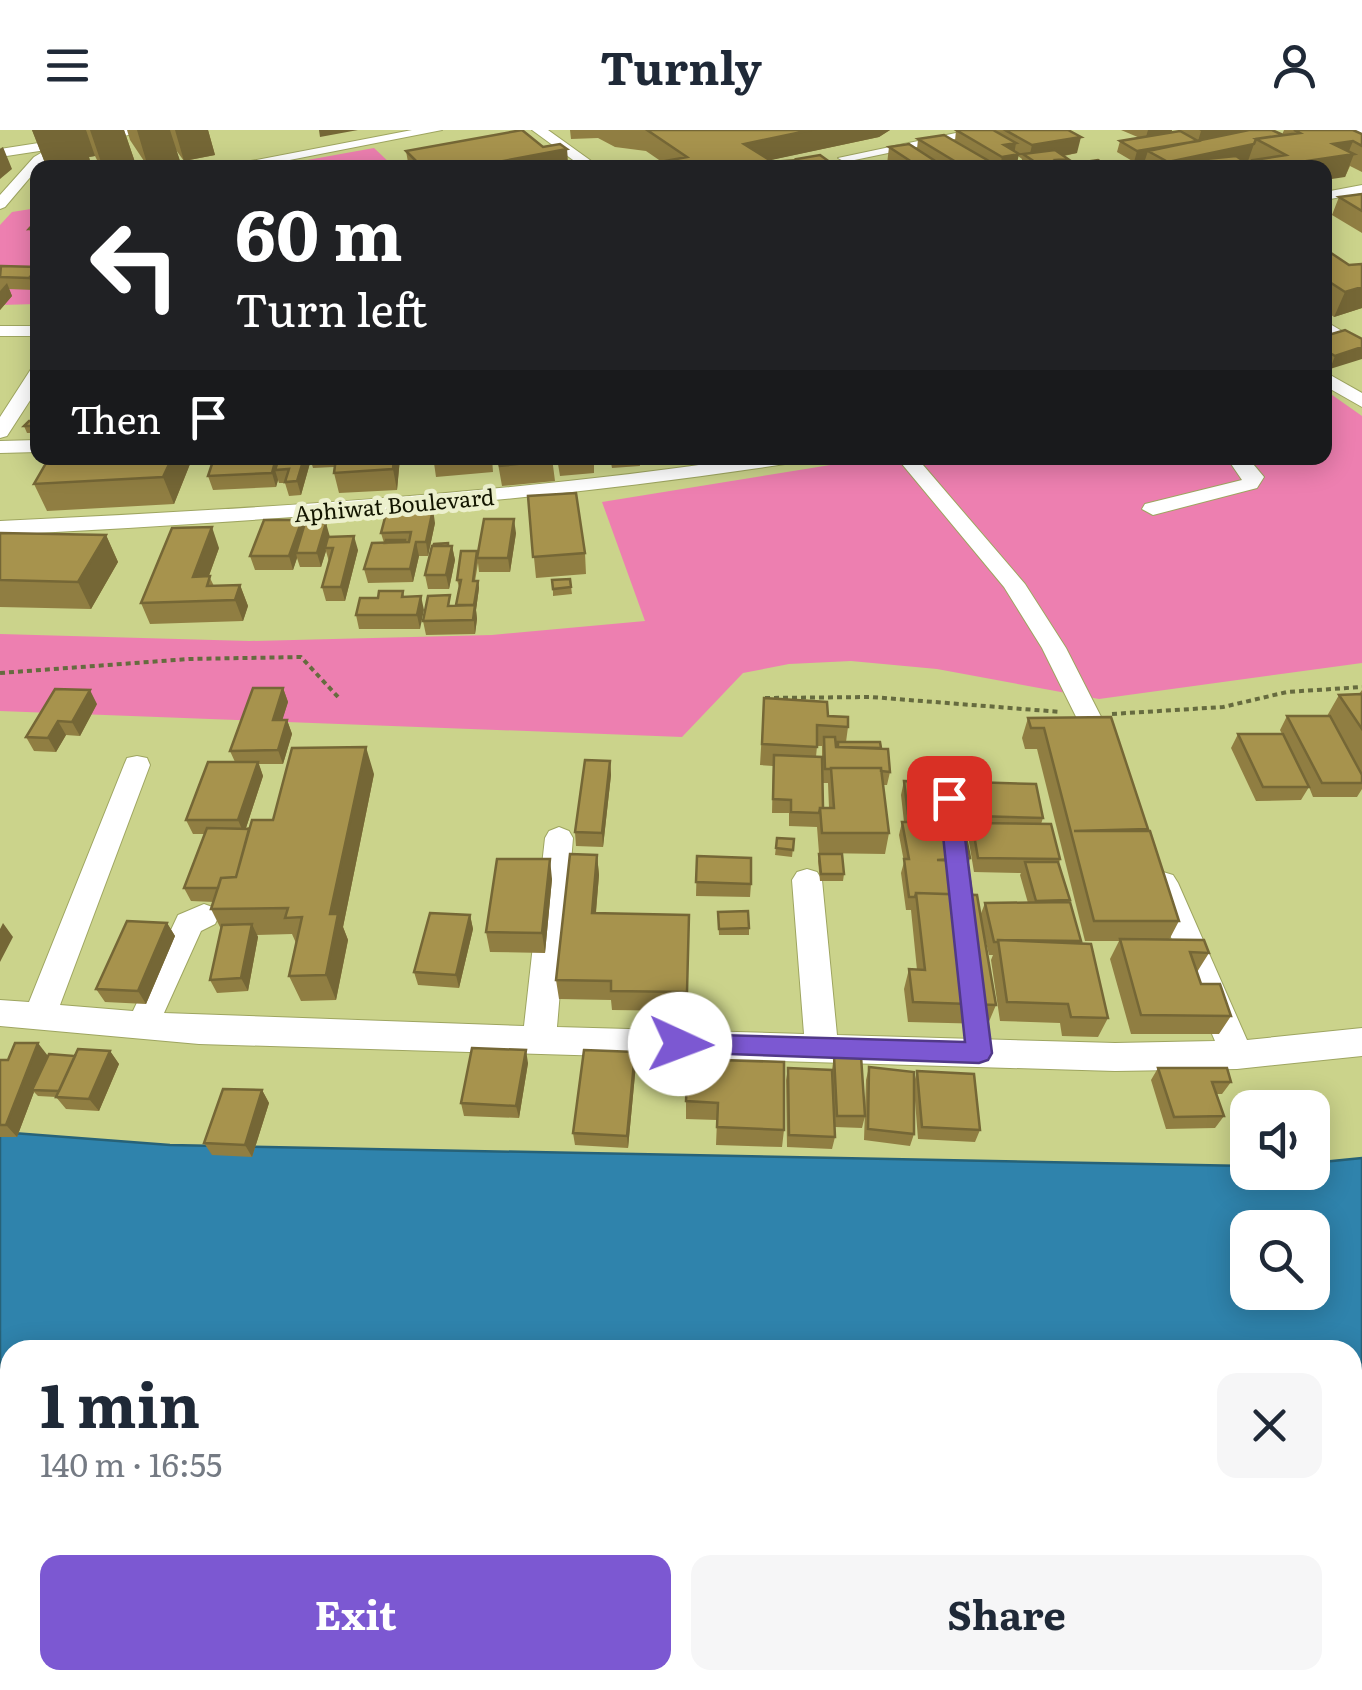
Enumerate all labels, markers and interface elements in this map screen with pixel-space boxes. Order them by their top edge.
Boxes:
text: Turnly [600,32,762,99]
icon: menu [40,38,95,93]
icon: person [1267,38,1322,93]
text: 60 m [235,179,403,283]
icon: left [70,200,200,330]
text: Turn left [235,274,427,341]
text: Then [70,389,161,446]
icon: arrive [181,390,236,445]
street label: Aphiwat Boulevard [292,479,496,529]
pin [907,756,992,841]
icon: arrive [922,771,977,826]
position arrow [628,992,732,1096]
map controls [1230,1090,1330,1310]
button: sound [1230,1090,1330,1190]
button: search [1230,1210,1330,1310]
text: 1 min [40,1357,200,1446]
button: close [1217,1373,1322,1478]
text: 140 m · 16:55 [40,1439,222,1487]
button: Exit [40,1555,671,1670]
button: Share [691,1555,1322,1670]

